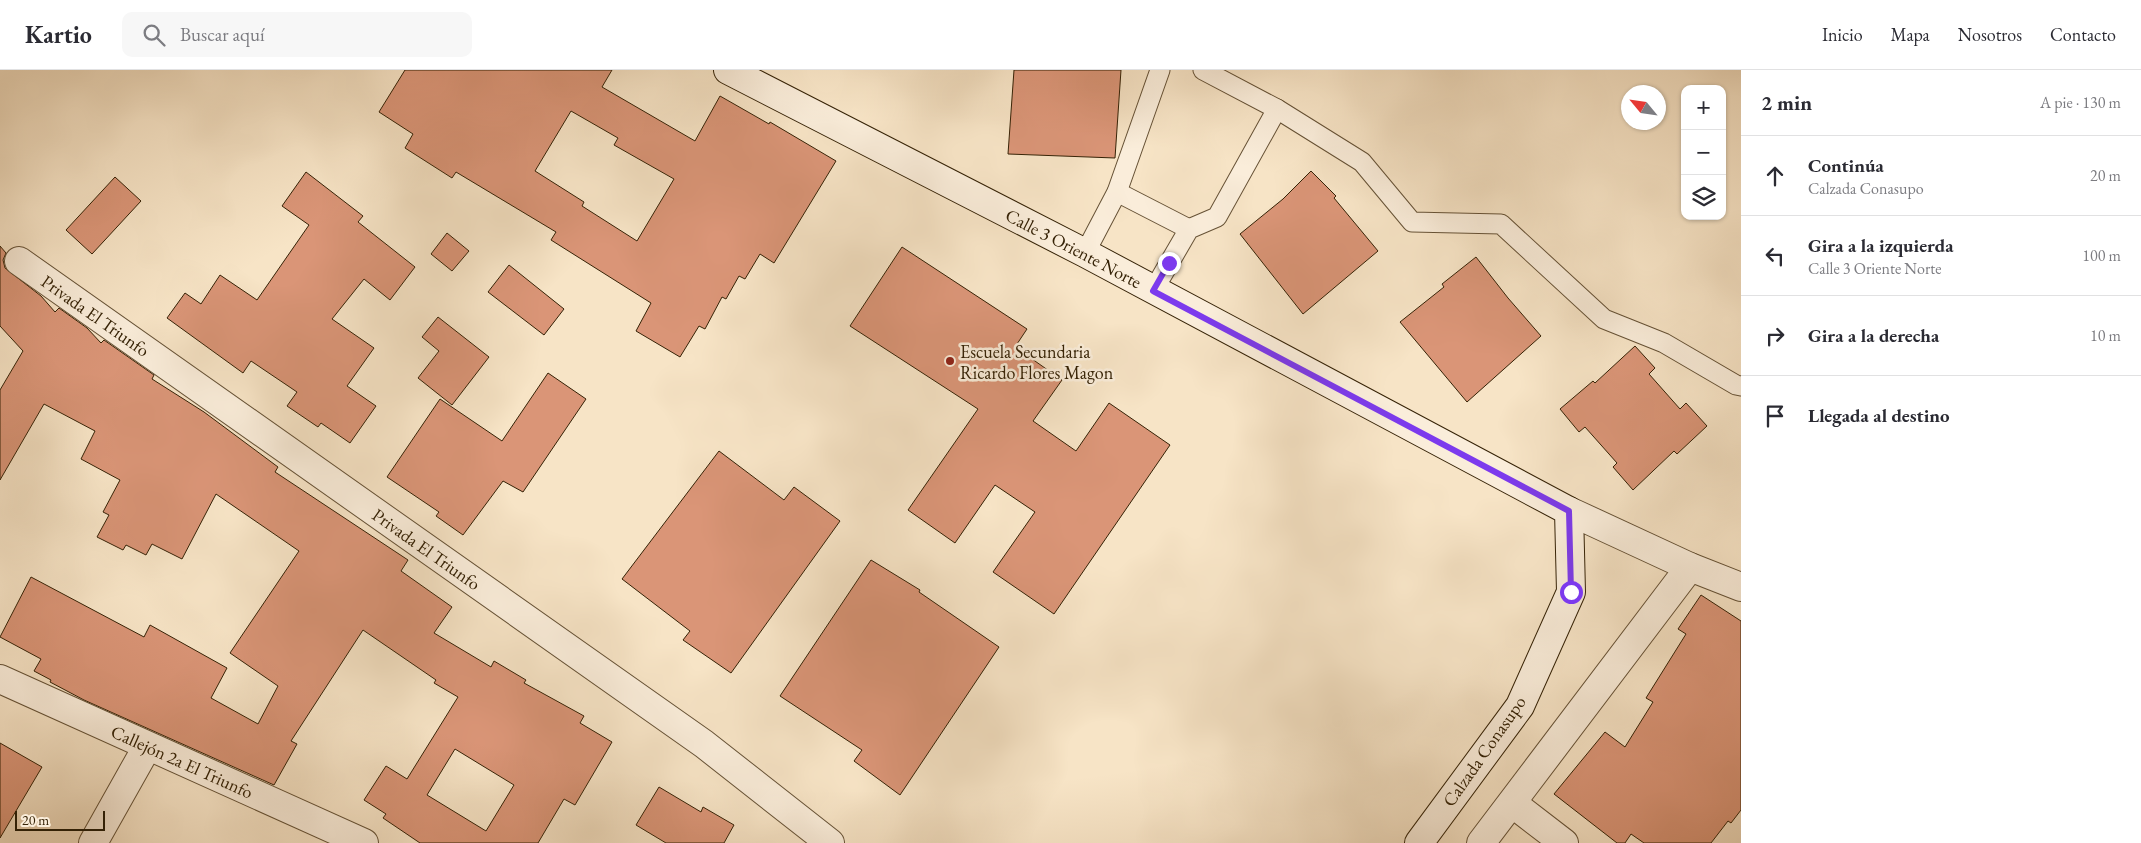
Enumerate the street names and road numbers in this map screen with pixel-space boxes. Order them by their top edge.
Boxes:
street label: Calle 3 Oriente Norte [1002,203,1146,293]
street label: Privada El Triunfo [37,269,154,361]
street label: Privada El Triunfo [368,503,485,595]
street label: Calzada Conasupo [1437,691,1531,811]
street label: Callejón 2a El Triunfo [108,719,257,803]

